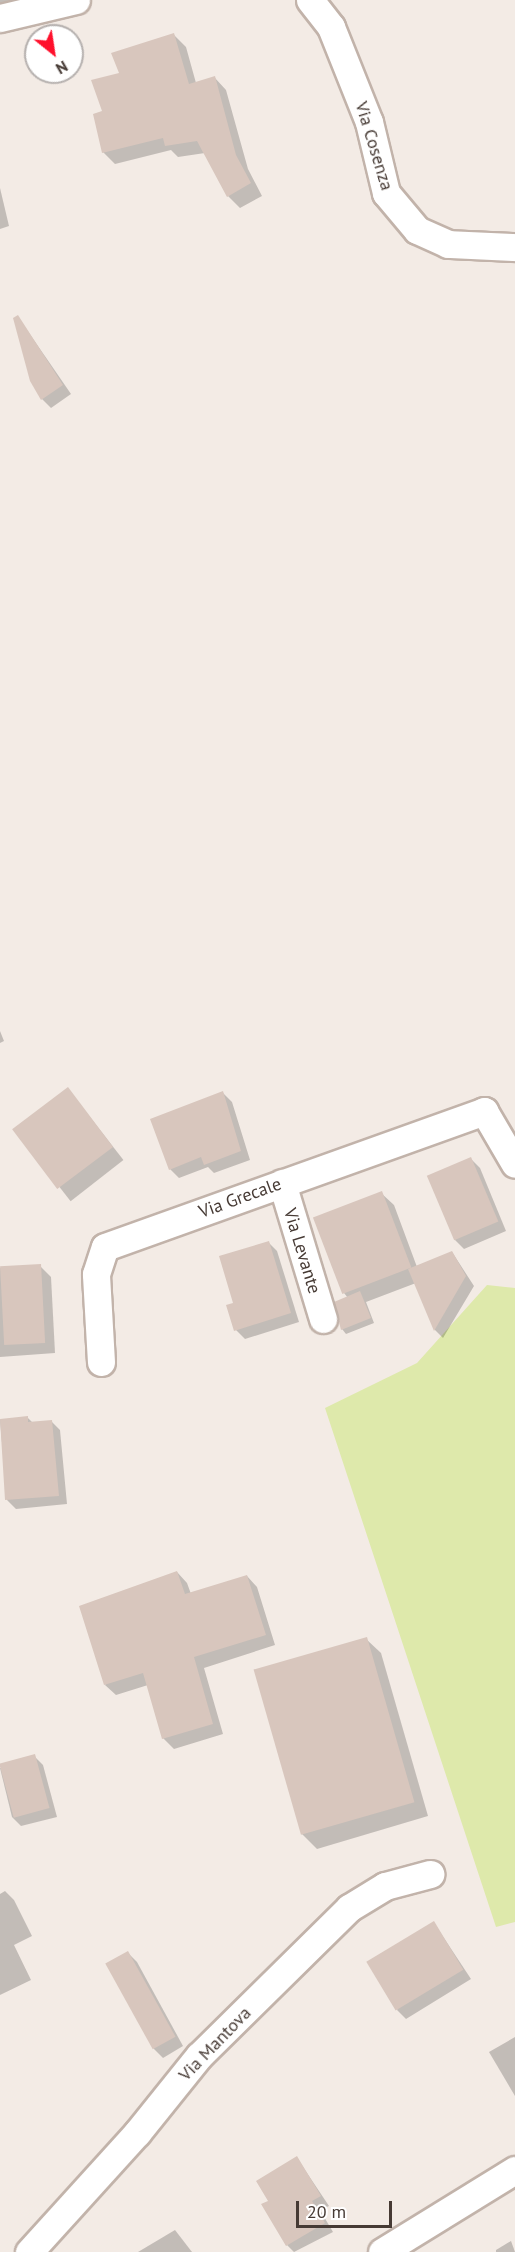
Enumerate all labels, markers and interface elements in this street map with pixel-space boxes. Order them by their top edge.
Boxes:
north arrow [24,24,84,84]
text: N [52,57,72,79]
street label: Via Cosenza [350,99,398,193]
street label: Via Grecale [196,1173,284,1223]
street label: Via Levante [279,1206,325,1296]
street label: Via Mantova [174,2002,256,2086]
scale bar [299,2189,395,2227]
text: 20 m [307,2200,346,2223]

